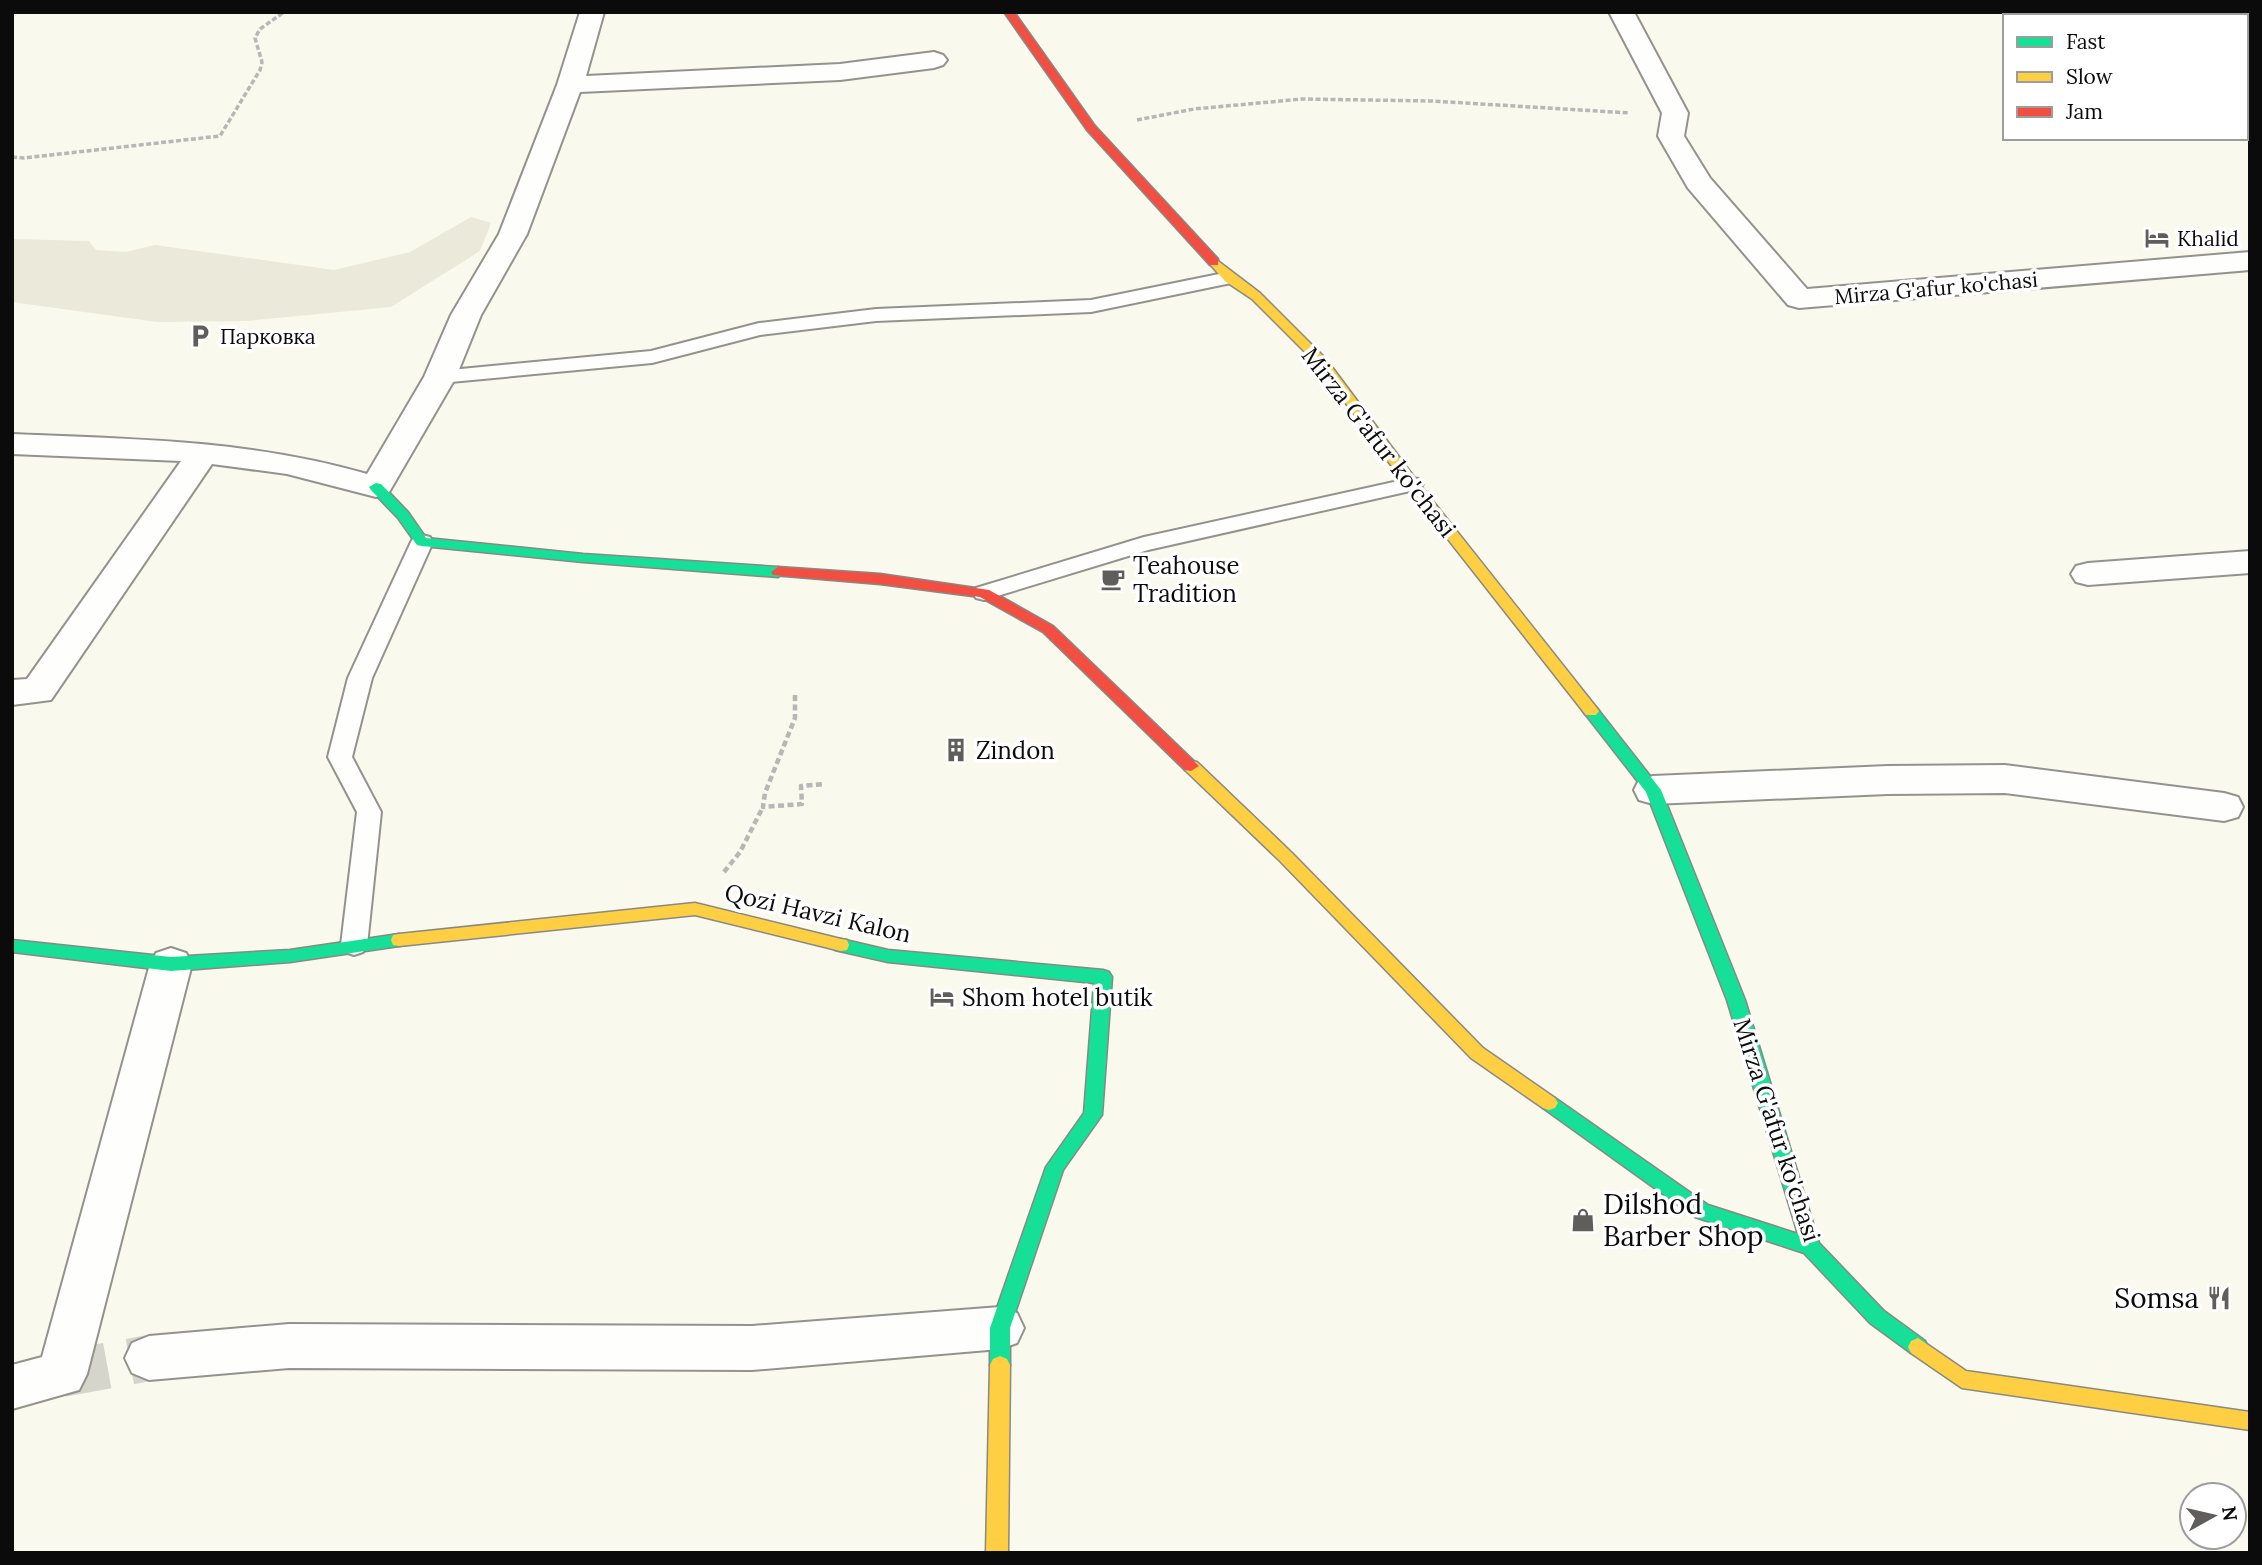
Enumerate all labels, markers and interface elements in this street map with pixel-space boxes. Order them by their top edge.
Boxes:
legend [2003,14,2248,140]
text: Fast [2066,28,2106,55]
text: Slow [2066,63,2113,90]
text: Jam [2065,98,2103,125]
hotel icon: Khalid [2143,224,2171,252]
place label: Khalid [2177,225,2239,252]
street label: Mirza G'afur ko'chasi [1833,266,2039,310]
parking icon: Парковка [186,322,214,350]
place label: Парковка [220,323,316,350]
street label: Mirza G'afur ko'chasi [1295,341,1463,543]
place label: Teahouse Tradition [1133,550,1239,609]
cafe icon: Teahouse Tradition [1099,565,1127,593]
place label: Zindon [976,735,1055,766]
building icon: Zindon [942,736,970,764]
street label: Qozi Havzi Kalon [722,876,914,950]
place label: Shom hotel butik [962,982,1153,1013]
hotel icon: Shom hotel butik [928,983,956,1011]
street label: Mirza G'afur ko'chasi [1726,1014,1828,1246]
place label: Dilshod Barber Shop [1603,1186,1764,1254]
shop icon: Dilshod Barber Shop [1569,1206,1597,1234]
place label: Somsa [2114,1280,2199,1316]
restaurant icon: Somsa [2205,1284,2233,1312]
north arrow [2178,1481,2248,1551]
text: N [2217,1505,2243,1523]

